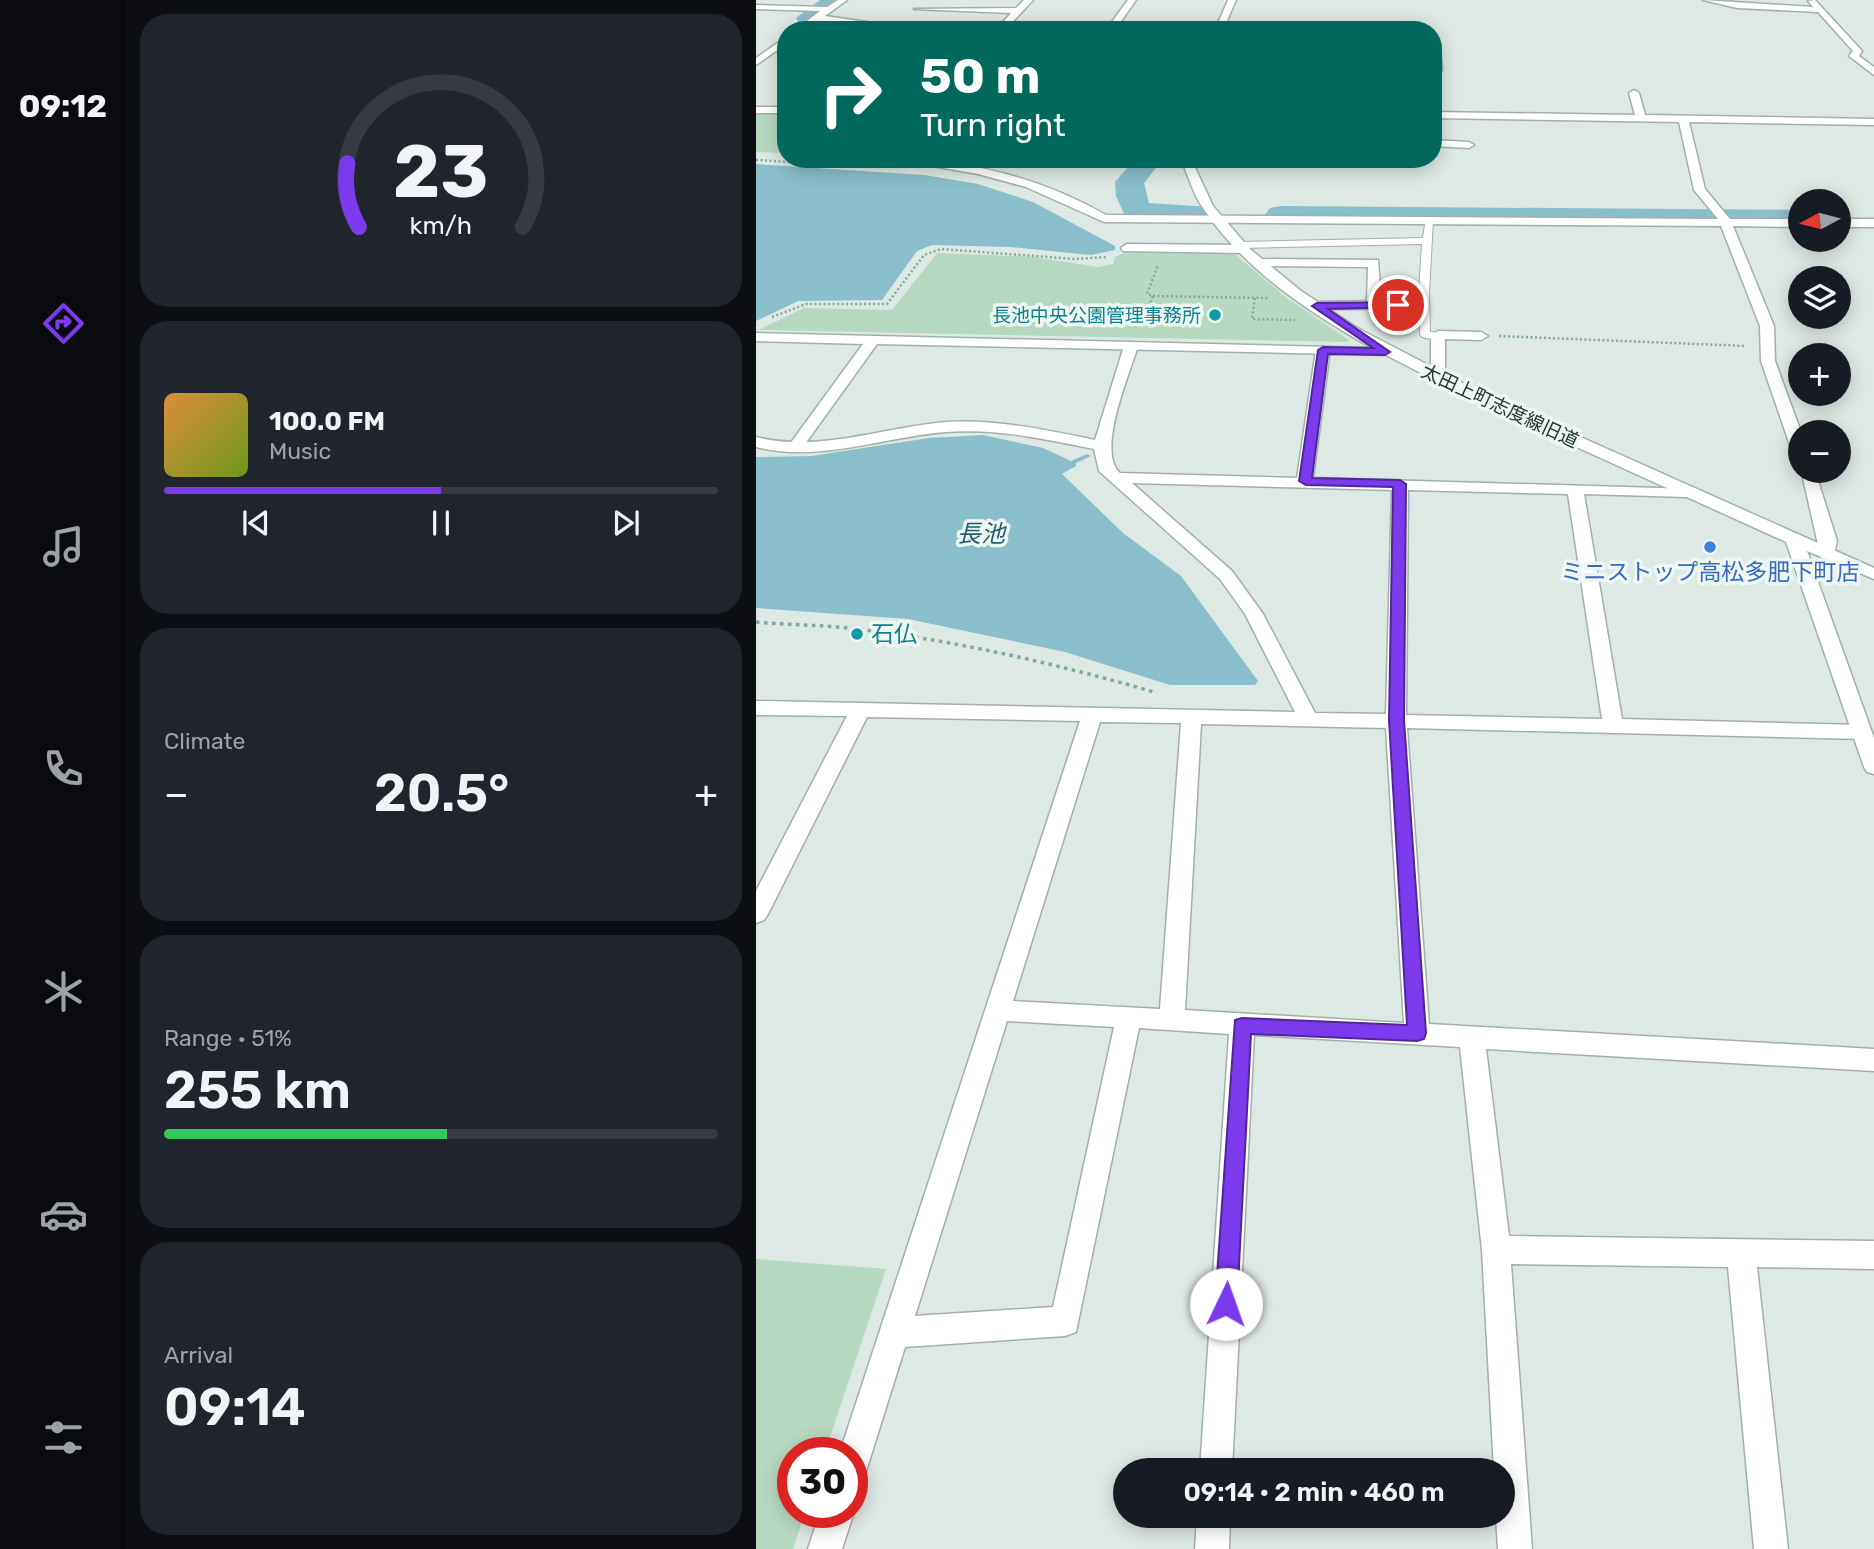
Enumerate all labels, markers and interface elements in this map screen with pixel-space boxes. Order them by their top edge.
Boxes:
text: 50 m [920,47,1040,105]
icon: right [805,49,896,140]
text: 09:12 [19,87,107,125]
text: Turn right [920,106,1065,144]
text: 23 [393,129,489,215]
north arrow [1788,189,1852,252]
map controls [1788,189,1851,483]
text: km/h [410,210,472,239]
button: layers [1788,266,1851,329]
pin [1368,275,1428,335]
icon: arrive [1379,286,1417,324]
icon: directions [39,299,88,348]
place label: 長池中央公園管理事務所 [992,304,1201,327]
marker: 長池中央公園管理事務所 [1207,307,1223,323]
button: + [1788,343,1851,406]
street label: 太田上町志度線旧道 [1418,359,1582,453]
text: 100.0 FM [269,406,385,437]
button: − [1788,420,1851,483]
text: Music [269,437,331,465]
icon: previous [237,504,275,542]
icon: pause [422,504,460,542]
icon: next [607,504,645,542]
water label: 長池 [957,520,1007,548]
icon: music [39,522,88,571]
marker: ミニストップ高松多肥下町店 [1702,539,1718,555]
place label: ミニストップ高松多肥下町店 [1561,558,1860,586]
place label: 石仏 [871,620,917,648]
marker: 石仏 [849,626,865,642]
text: Climate [164,727,245,755]
icon: phone [39,744,88,793]
text: 20.5° [374,762,509,824]
text: − [164,771,189,817]
text: + [694,771,718,817]
icon: climate [39,967,88,1016]
text: Range · 51% [164,1024,292,1052]
text: 255 km [164,1059,351,1121]
icon: car [39,1190,88,1239]
position arrow [1189,1267,1263,1341]
text: Arrival [164,1341,233,1369]
text: 09:14 [164,1376,306,1438]
icon: filters [39,1413,88,1462]
speed limit sign: 30 [777,1437,868,1528]
text: 09:14 · 2 min · 460 m [1183,1477,1445,1508]

